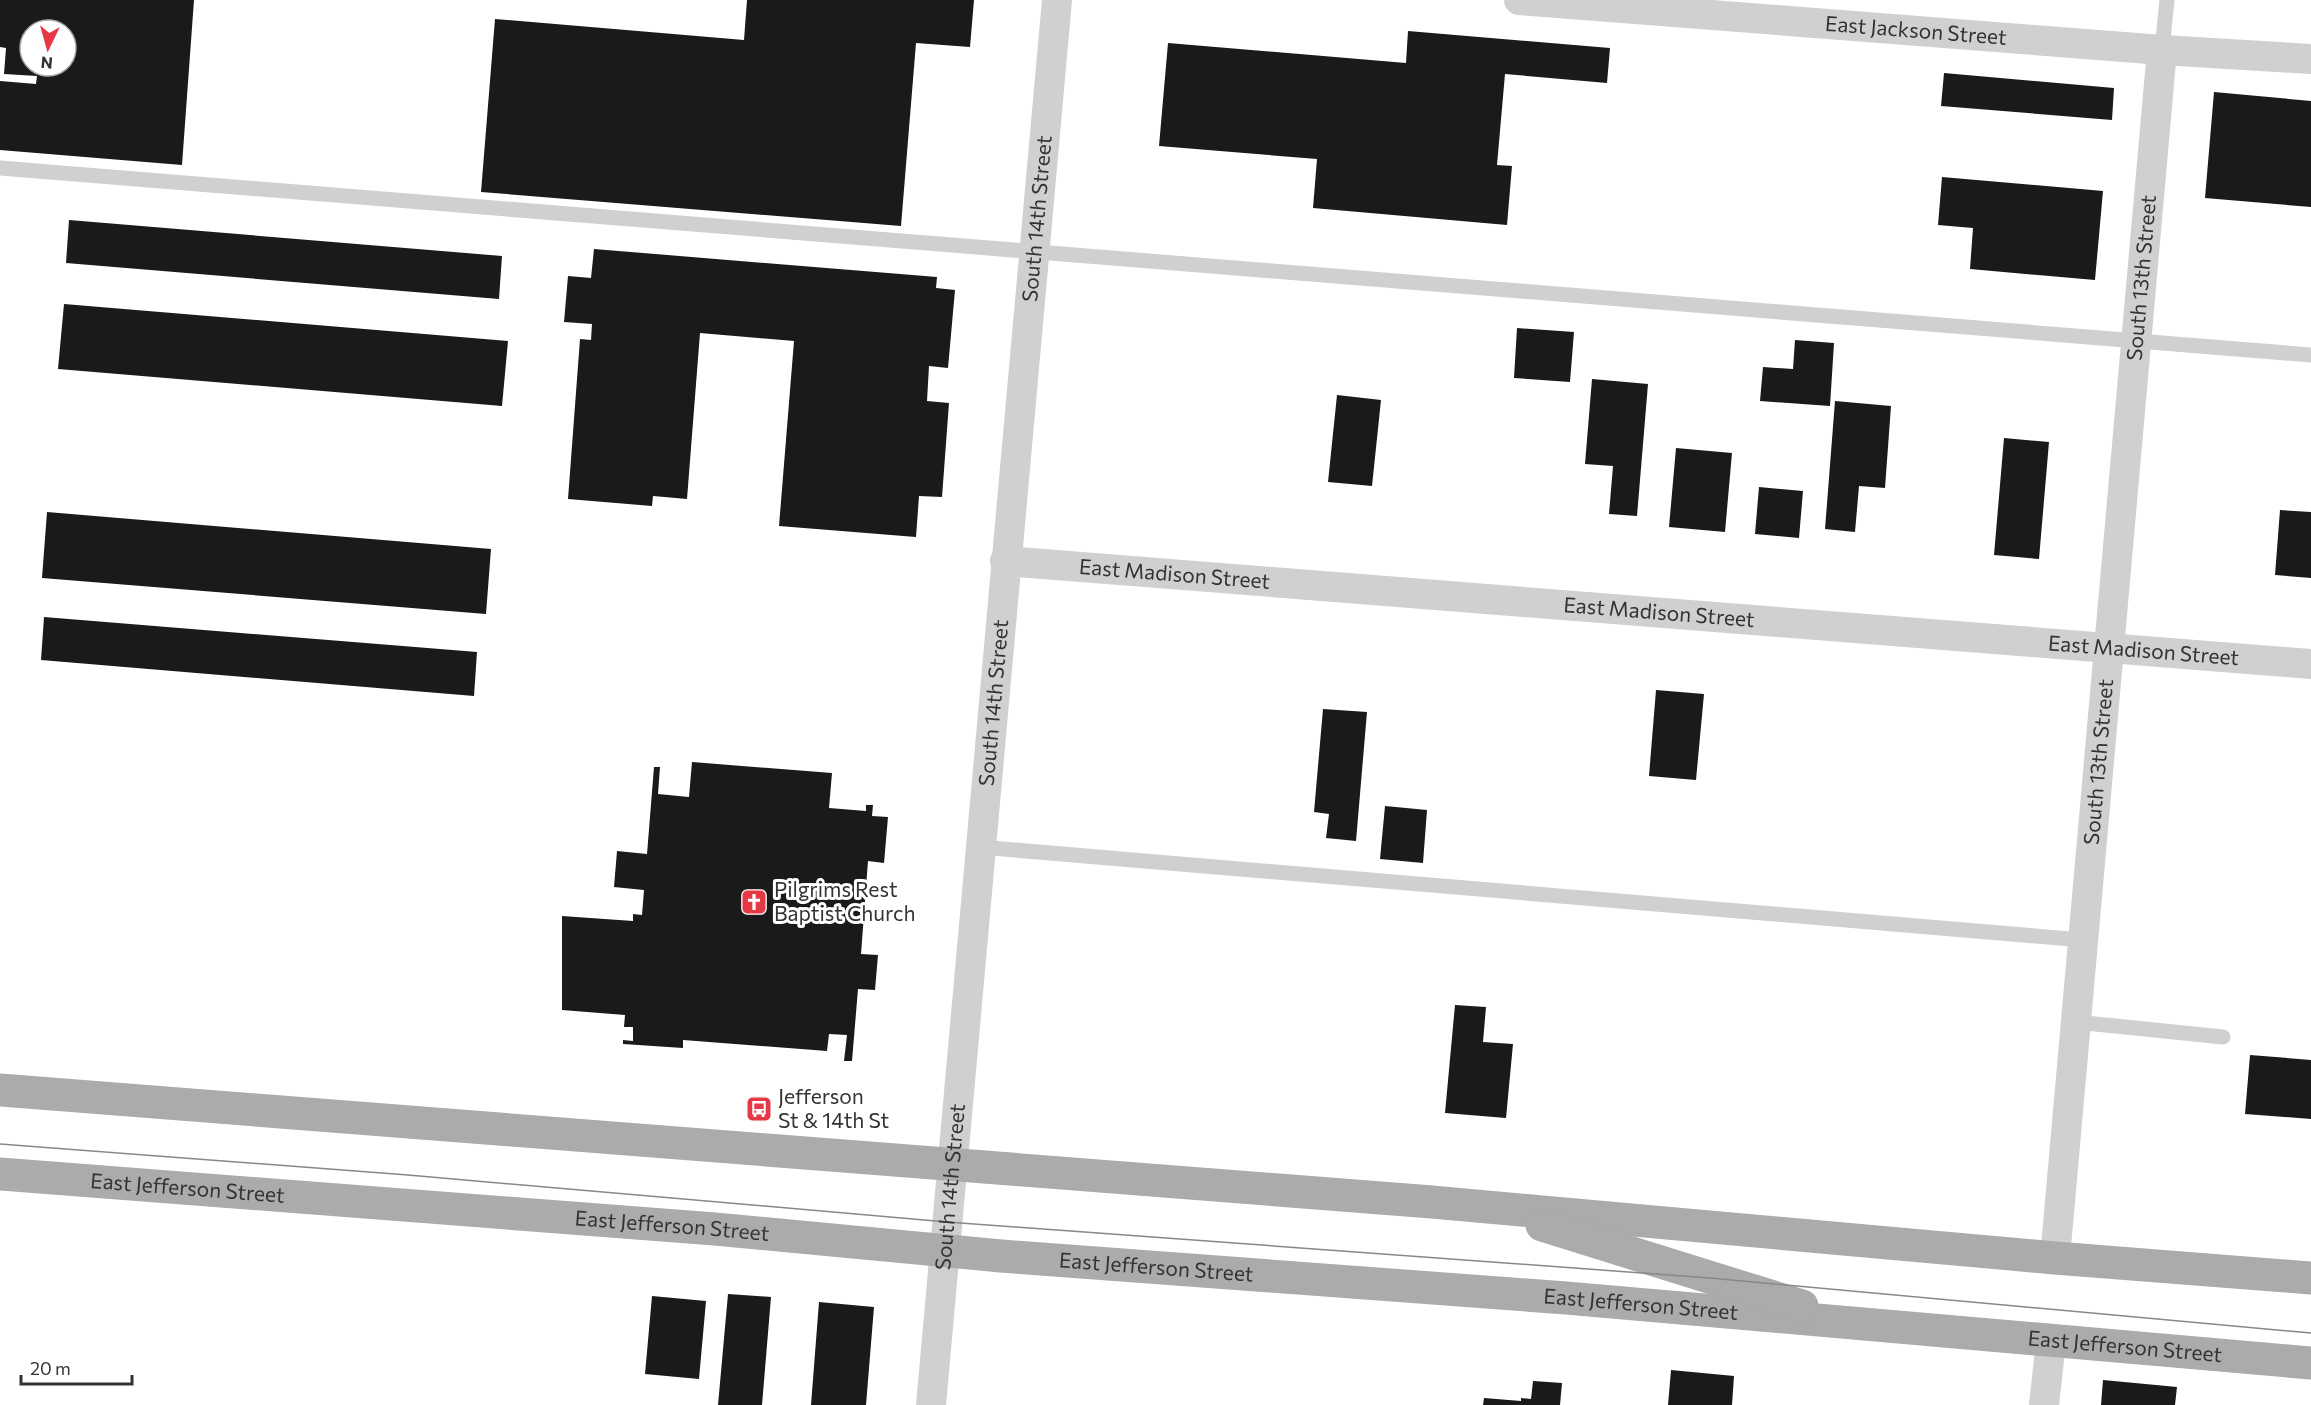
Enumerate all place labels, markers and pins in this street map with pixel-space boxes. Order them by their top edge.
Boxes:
place label: Pilgrims Rest Baptist Church [774,876,916,925]
church icon: Pilgrims Rest Baptist Church [739,887,769,917]
place label: Jefferson St & 14th St [778,1083,889,1132]
bus stop icon: Jefferson St & 14th St [744,1094,774,1124]

